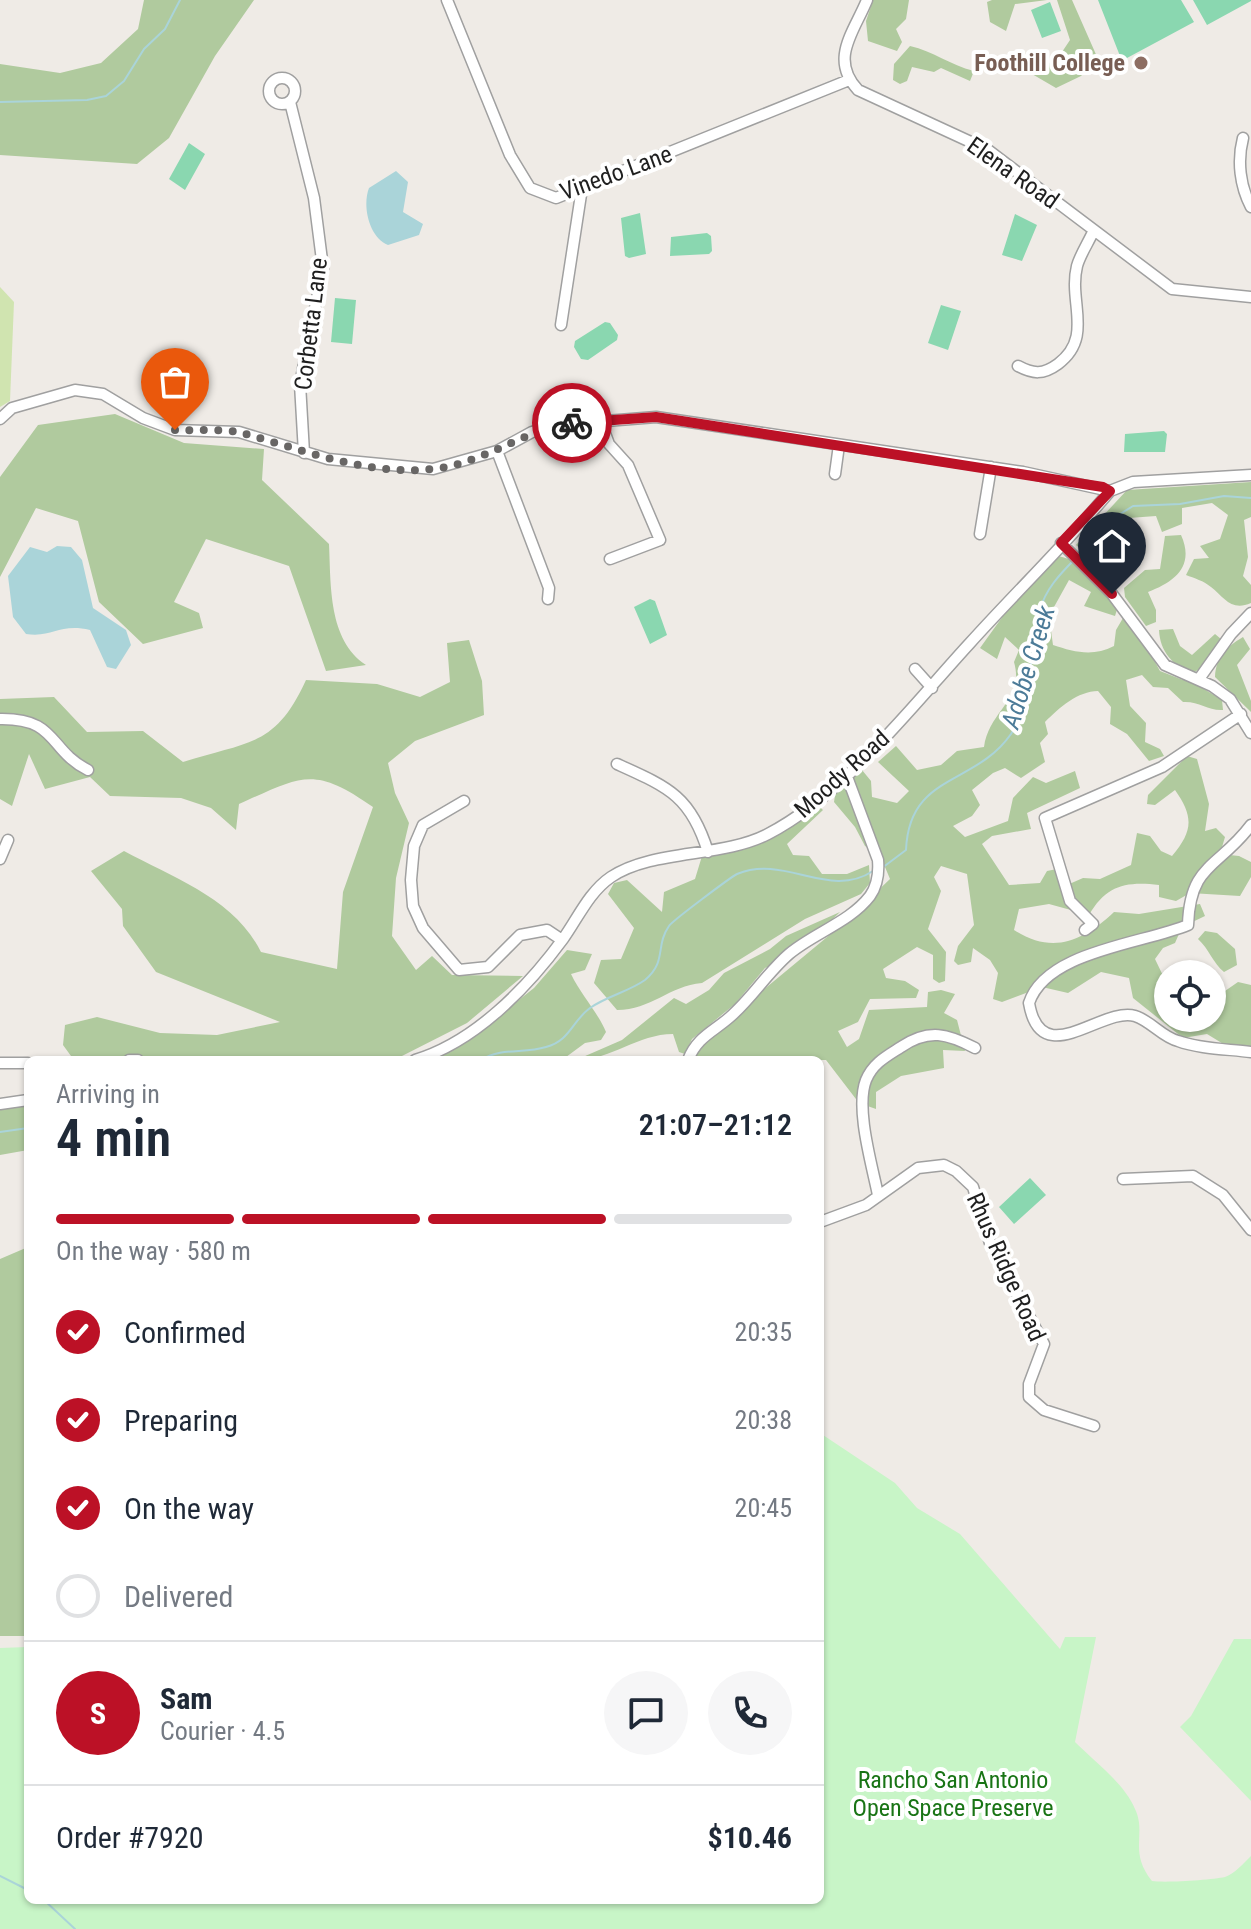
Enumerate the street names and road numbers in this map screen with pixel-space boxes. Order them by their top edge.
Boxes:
street label: Elena Road [962,131,1064,215]
street label: Vinedo Lane [556,140,676,206]
street label: Corbetta Lane [289,256,333,392]
street label: Moody Road [789,724,895,824]
street label: Rhus Ridge Road [961,1189,1051,1345]

